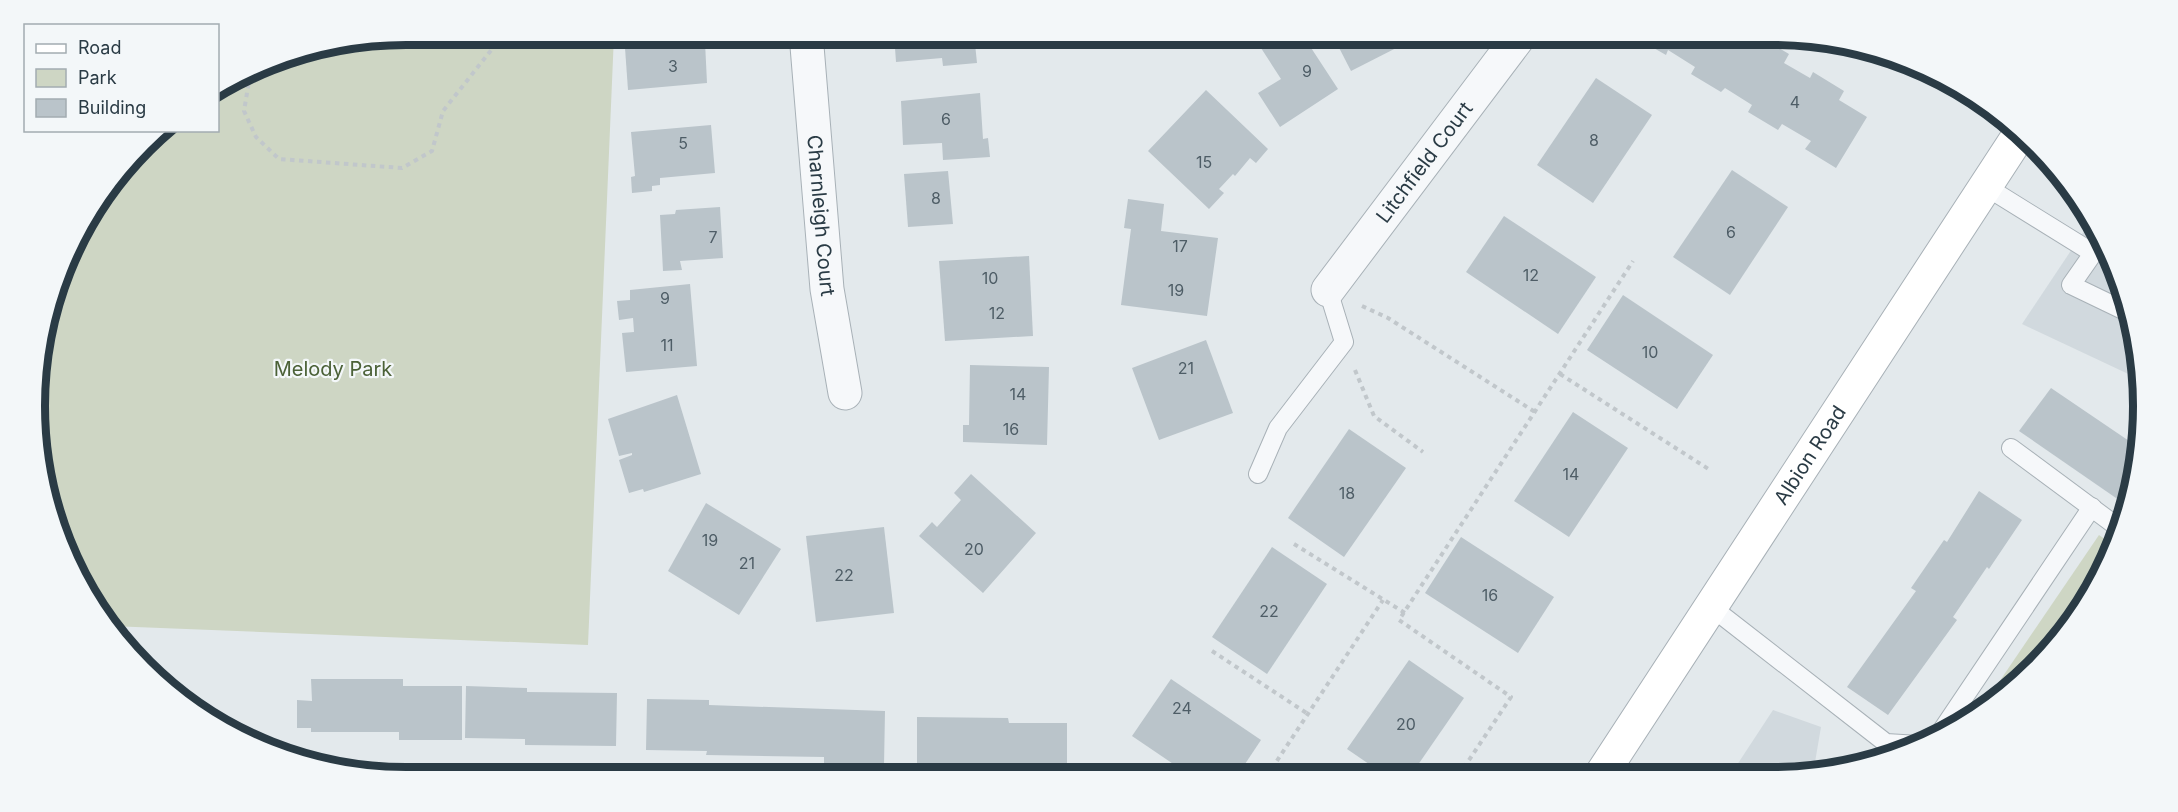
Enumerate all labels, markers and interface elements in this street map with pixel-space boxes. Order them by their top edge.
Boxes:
legend [24,24,219,132]
text: Road [78,37,121,58]
house number: 3 [668,56,678,76]
house number: 9 [1302,61,1312,81]
text: Park [78,67,117,88]
house number: 4 [1790,92,1800,112]
text: Building [78,97,146,118]
street label: Litchfield Court [1371,97,1478,227]
house number: 6 [941,109,951,129]
house number: 8 [1589,130,1599,150]
house number: 5 [678,133,688,153]
street label: Charnleigh Court [802,134,840,298]
house number: 15 [1196,152,1212,172]
house number: 8 [931,188,941,208]
house number: 6 [1726,222,1736,242]
house number: 7 [708,227,718,247]
house number: 17 [1172,236,1188,256]
house number: 12 [1523,265,1539,285]
house number: 10 [982,268,998,288]
house number: 19 [1168,280,1184,300]
house number: 9 [660,288,670,308]
house number: 12 [989,303,1005,323]
house number: 11 [660,335,674,355]
house number: 10 [1642,342,1658,362]
park label: Melody Park [274,357,392,381]
house number: 21 [1178,358,1194,378]
house number: 14 [1010,384,1026,404]
street label: Albion Road [1769,401,1851,509]
house number: 16 [1003,419,1019,439]
house number: 14 [1563,464,1579,484]
house number: 18 [1339,483,1355,503]
house number: 19 [702,530,718,550]
house number: 20 [964,539,984,559]
house number: 21 [739,553,755,573]
house number: 22 [834,565,854,585]
house number: 16 [1482,585,1498,605]
house number: 22 [1259,601,1279,621]
house number: 24 [1172,698,1192,718]
house number: 20 [1396,714,1416,734]

